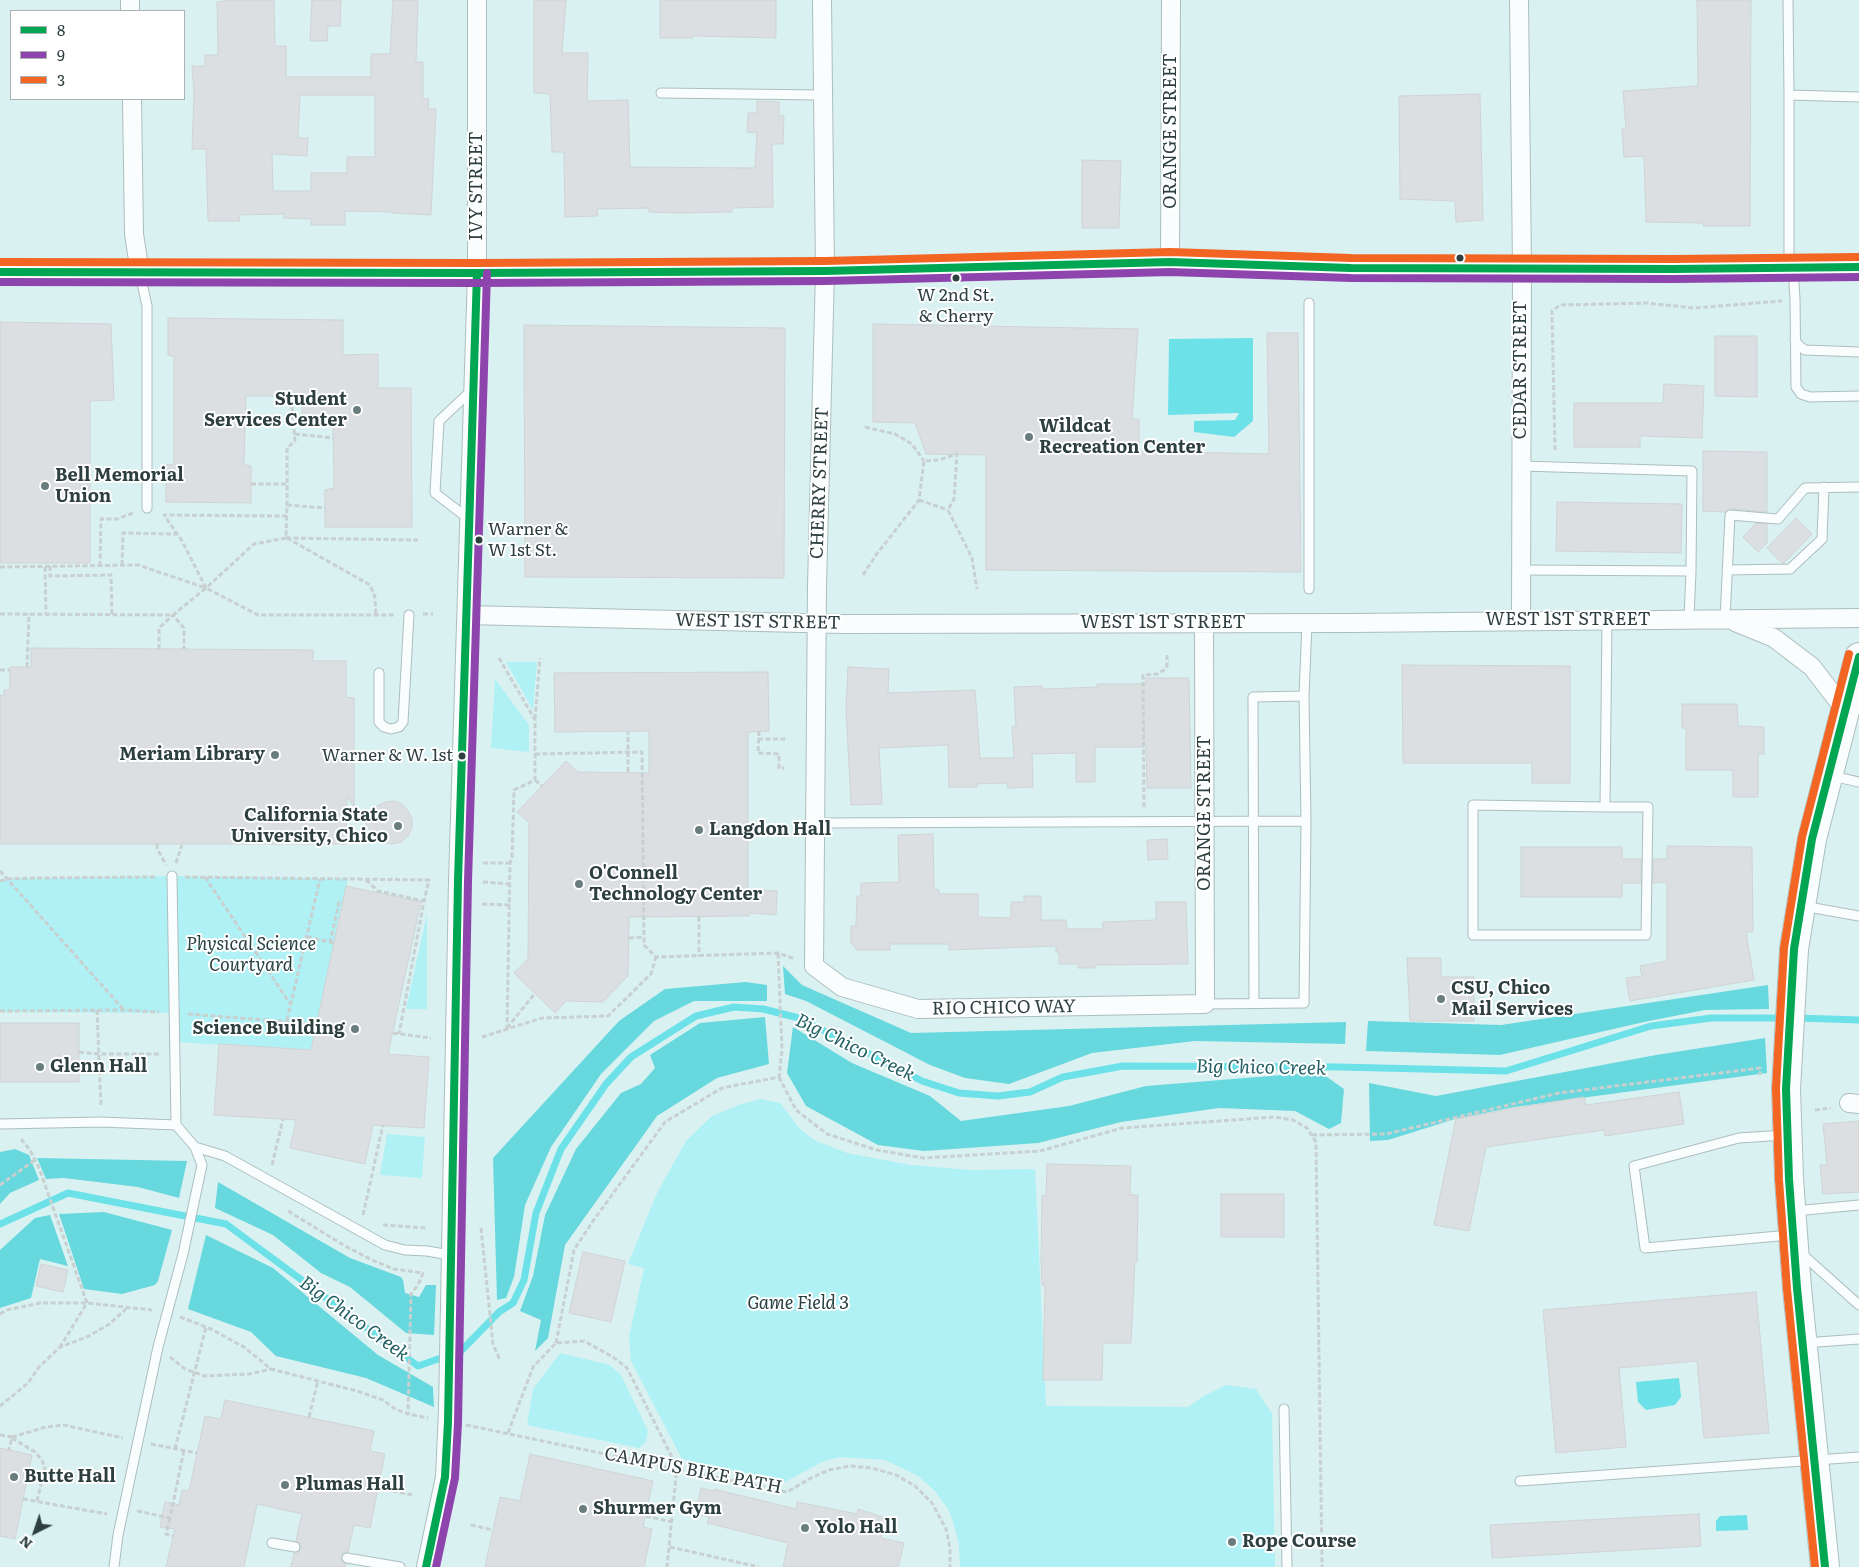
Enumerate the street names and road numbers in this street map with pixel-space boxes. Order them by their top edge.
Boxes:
street label: ORANGE STREET [1160,53,1182,209]
street label: IVY STREET [466,131,488,241]
street label: CEDAR STREET [1510,300,1532,440]
street label: CHERRY STREET [807,406,833,560]
street label: WEST 1ST STREET [1485,609,1651,631]
street label: WEST 1ST STREET [675,610,841,634]
street label: WEST 1ST STREET [1080,612,1246,634]
street label: ORANGE STREET [1194,735,1216,891]
street label: RIO CHICO WAY [932,996,1076,1020]
street label: CAMPUS BIKE PATH [602,1443,784,1499]

